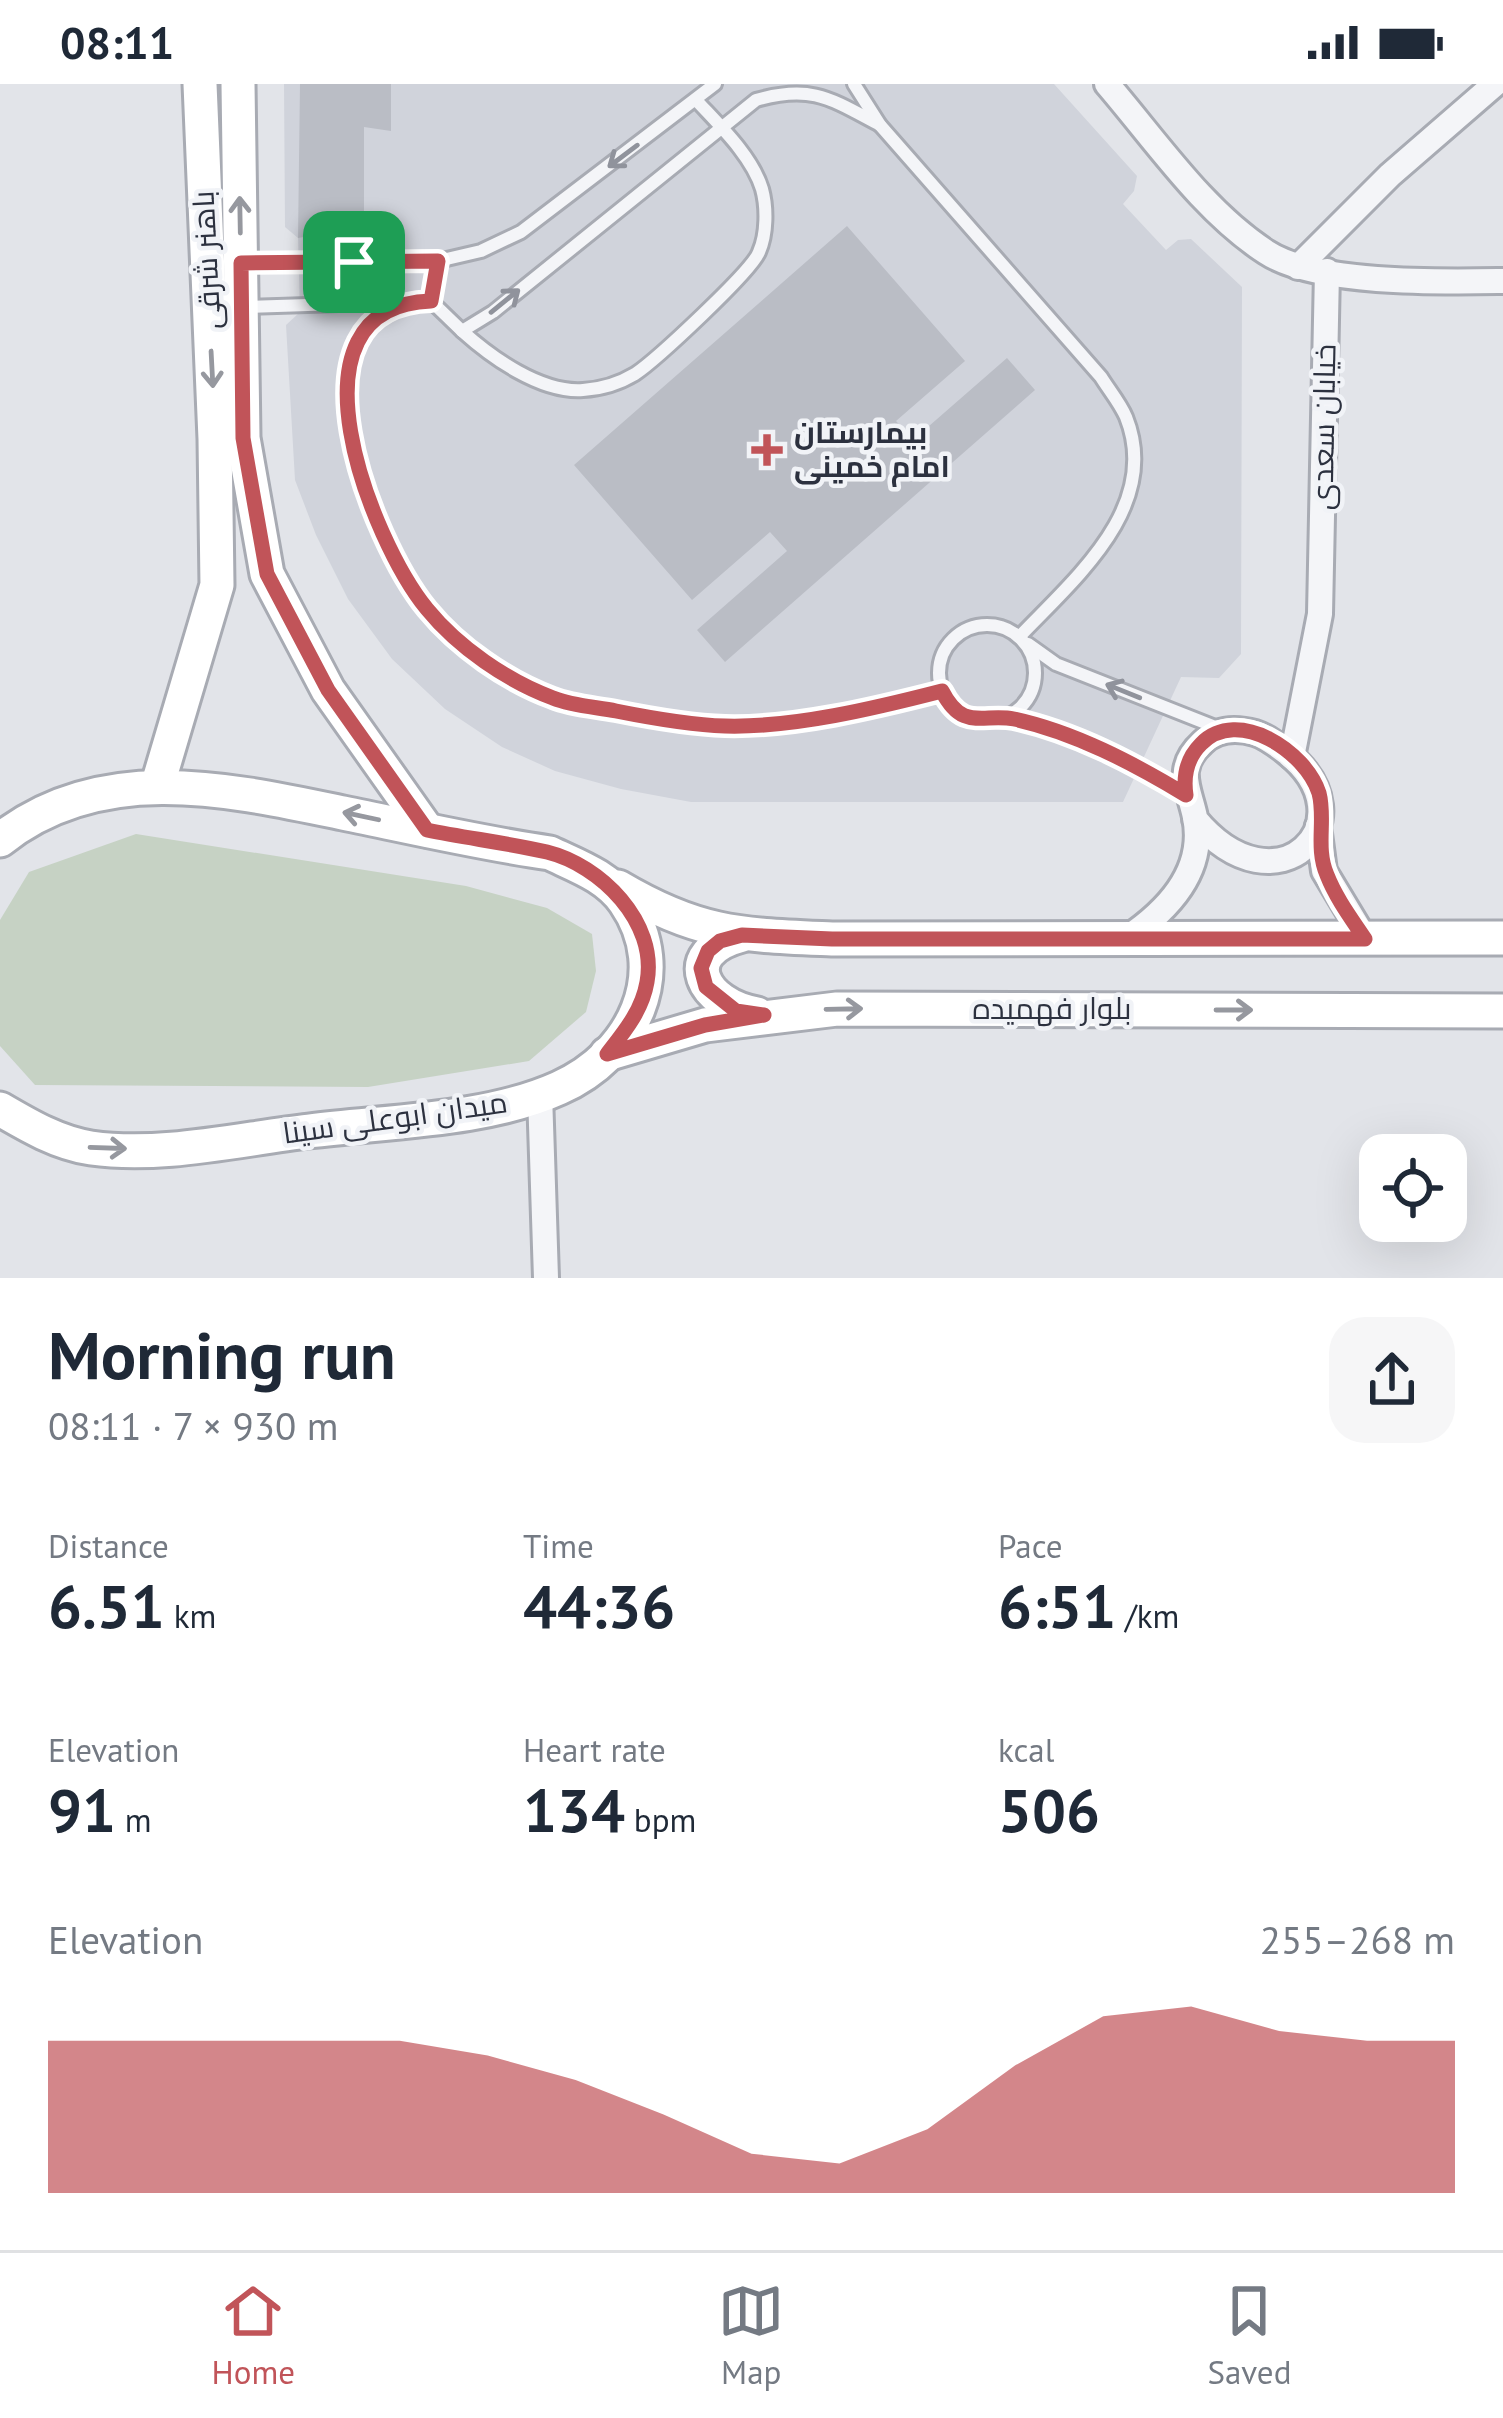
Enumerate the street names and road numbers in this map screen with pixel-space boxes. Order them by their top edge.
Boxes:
street label: باهنر شرقی [182,190,229,330]
street label: خیابان سعدی [1302,344,1343,510]
street label: بلوار فهمیده [972,988,1132,1027]
street label: میدان ابوعلی سینا [280,1081,510,1152]

